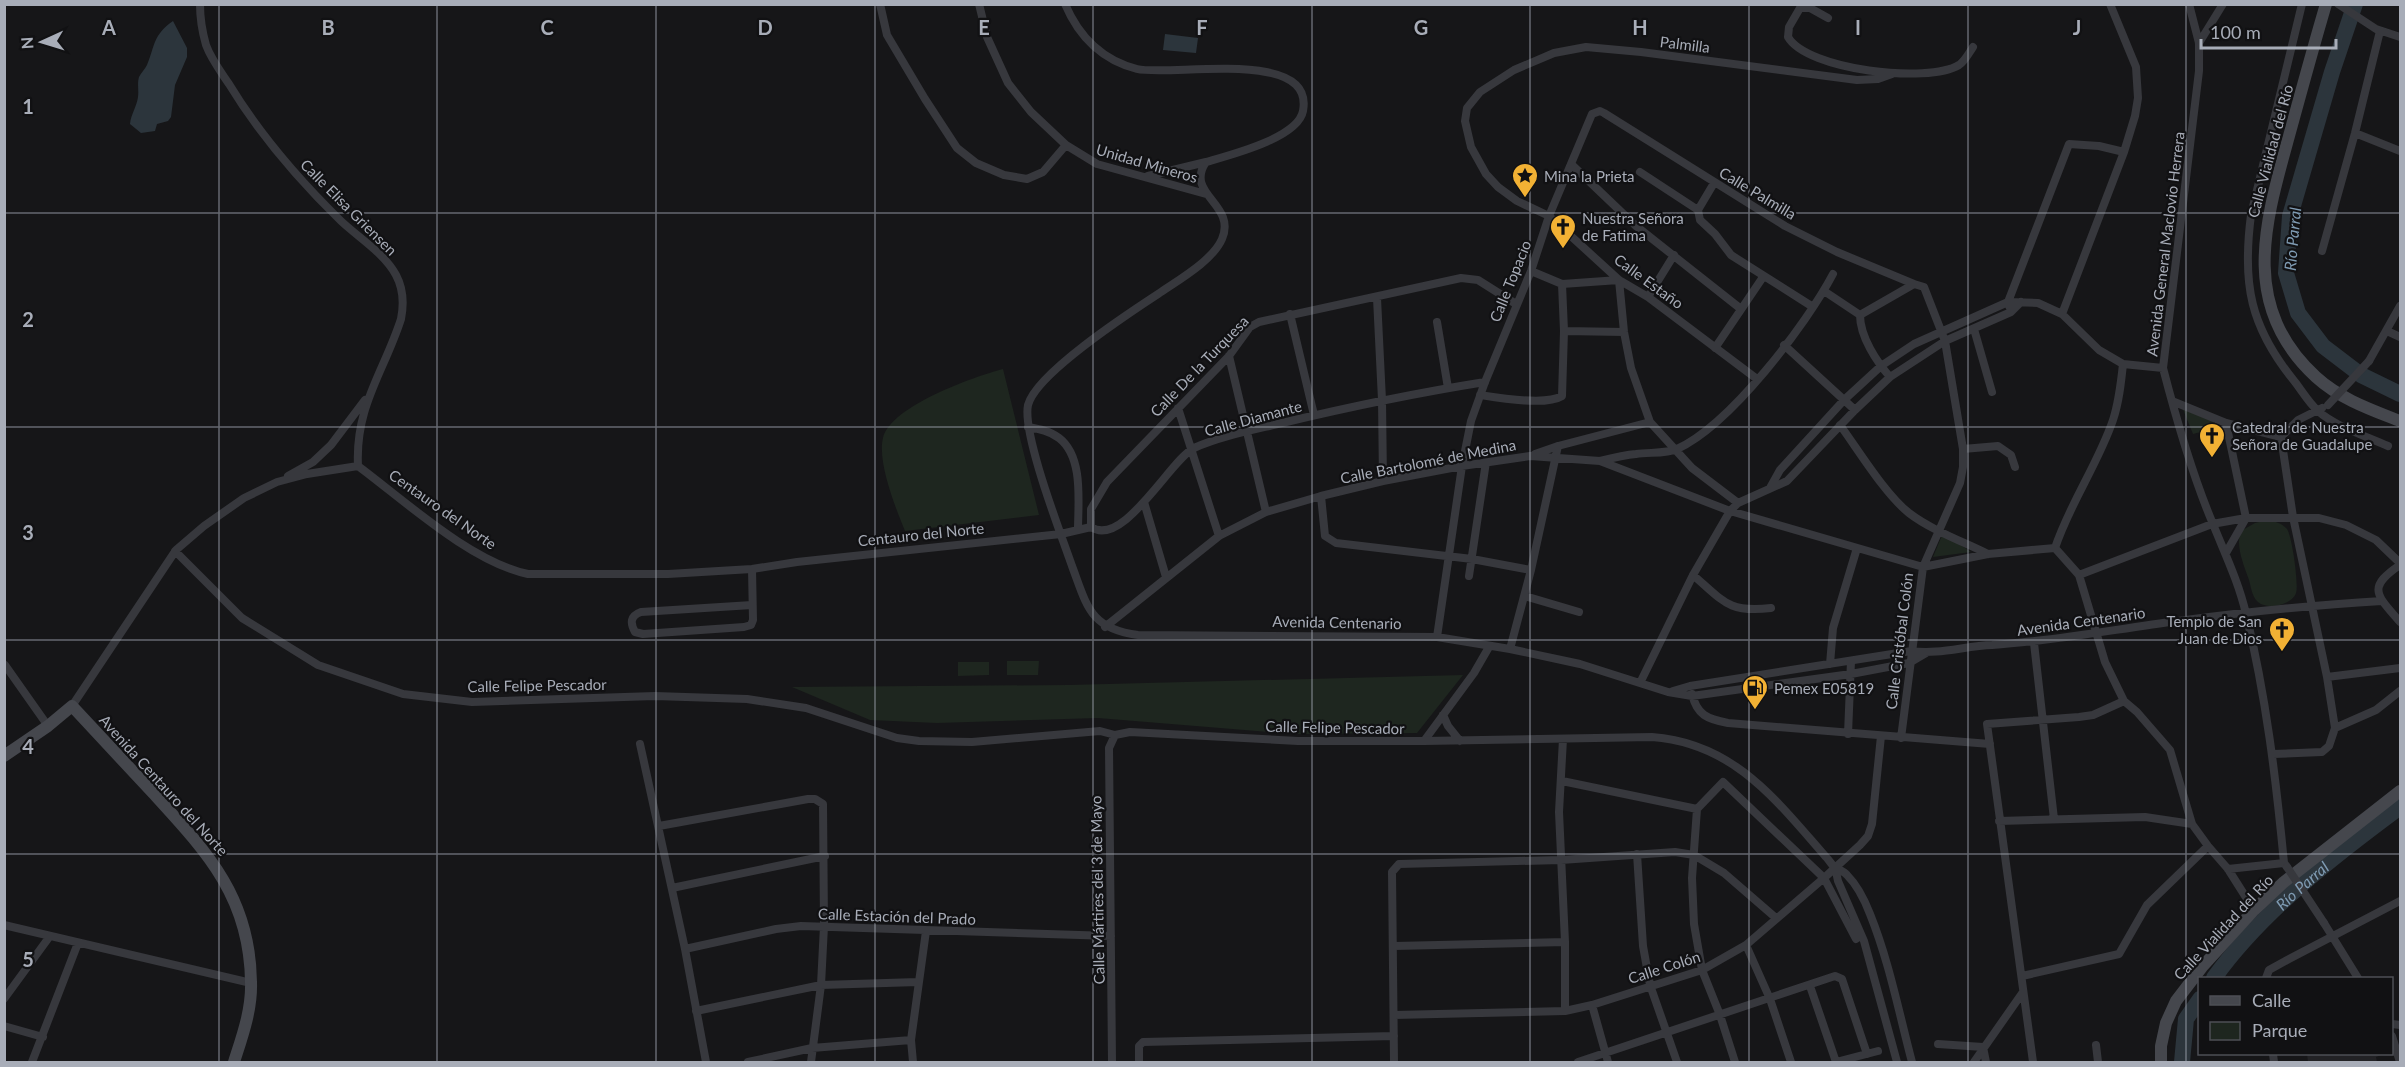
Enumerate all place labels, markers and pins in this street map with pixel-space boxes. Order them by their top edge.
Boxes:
place icon: Mina la Prieta [1510,161,1540,199]
place label: Mina la Prieta [1544,167,1635,185]
place label: Nuestra Señora de Fatima [1582,209,1684,244]
church icon: Nuestra Señora de Fatima [1548,212,1578,250]
place label: Catedral de Nuestra Señora de Guadalupe [2232,418,2372,453]
church icon: Catedral de Nuestra Señora de Guadalupe [2197,421,2227,459]
place label: Templo de San Juan de Dios [2166,612,2262,647]
church icon: Templo de San Juan de Dios [2267,615,2297,653]
fuel station icon: Pemex E05819 [1740,673,1770,711]
place label: Pemex E05819 [1774,679,1874,697]

